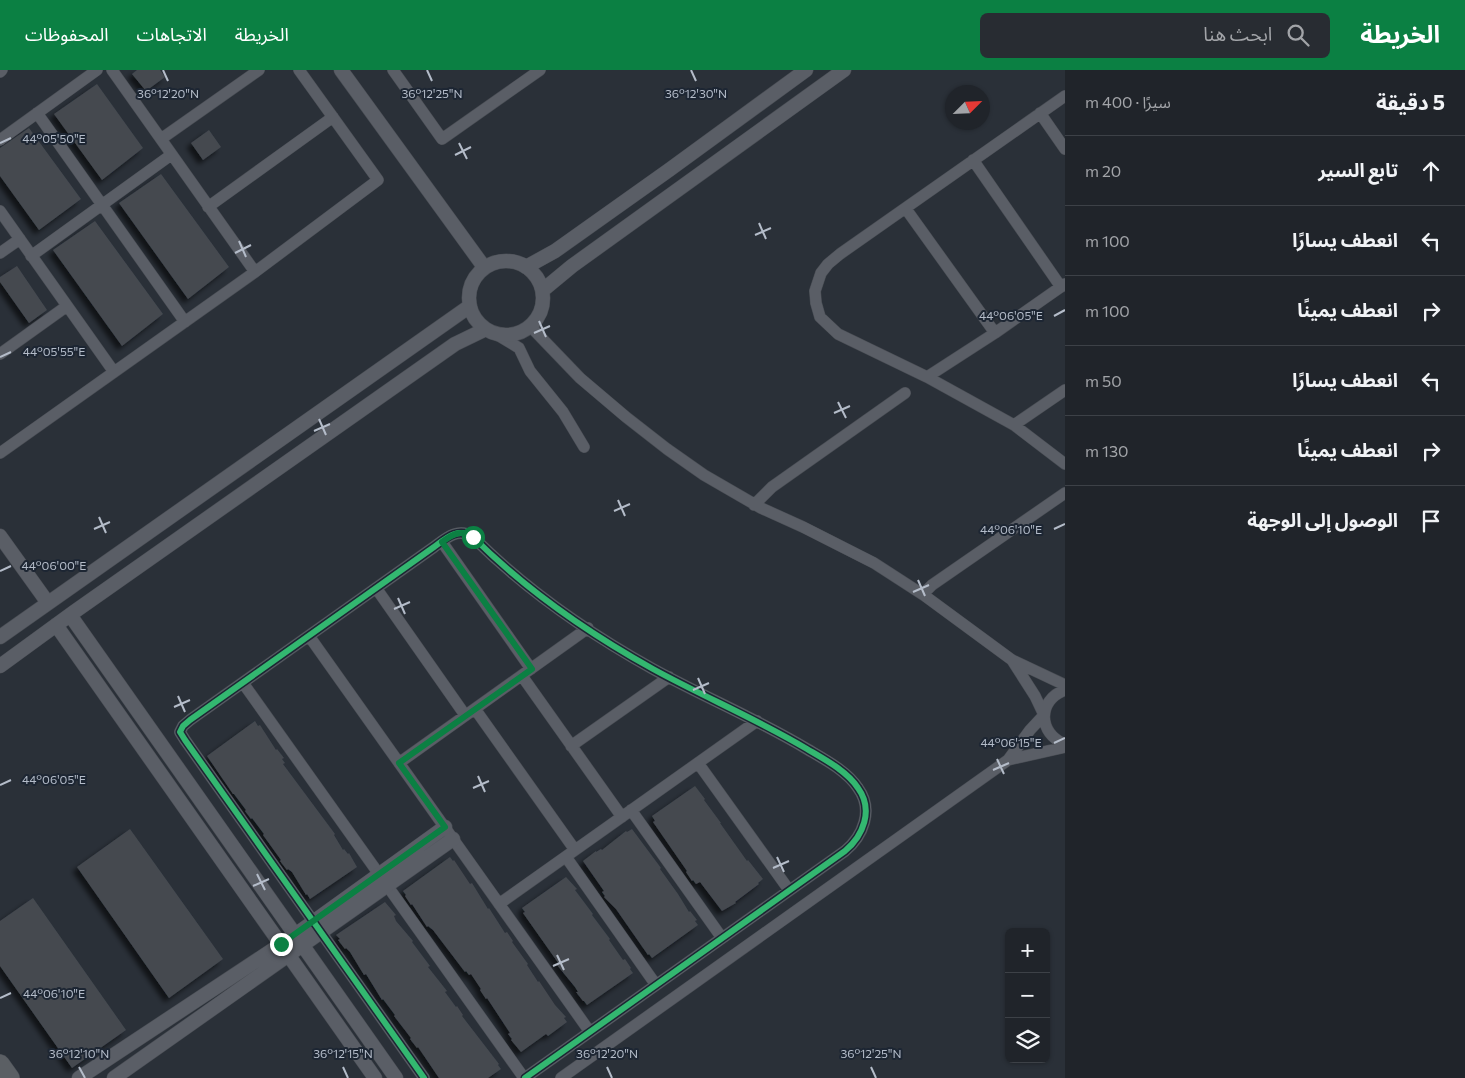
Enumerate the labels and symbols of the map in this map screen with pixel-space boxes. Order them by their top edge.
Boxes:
north arrow [945,85,990,130]
text: 36°12'20"N [137,86,199,100]
text: 36°12'25"N [401,86,463,100]
text: 36°12'30"N [665,86,727,100]
text: 44°05'50"E [22,131,86,145]
text: 44°06'05"E [979,308,1043,322]
text: 44°05'55"E [23,344,85,358]
text: 44°06'10"E [980,522,1042,536]
route start [462,526,485,549]
text: 44°06'00"E [22,558,86,572]
text: 44°06'15"E [980,735,1042,749]
text: 44°06'05"E [22,772,86,786]
route end [270,933,293,956]
text: 44°06'10"E [23,986,85,1000]
text: 36°12'10"N [49,1046,109,1060]
text: 36°12'15"N [313,1046,373,1060]
text: 36°12'20"N [576,1046,638,1060]
text: 36°12'25"N [840,1046,902,1060]

